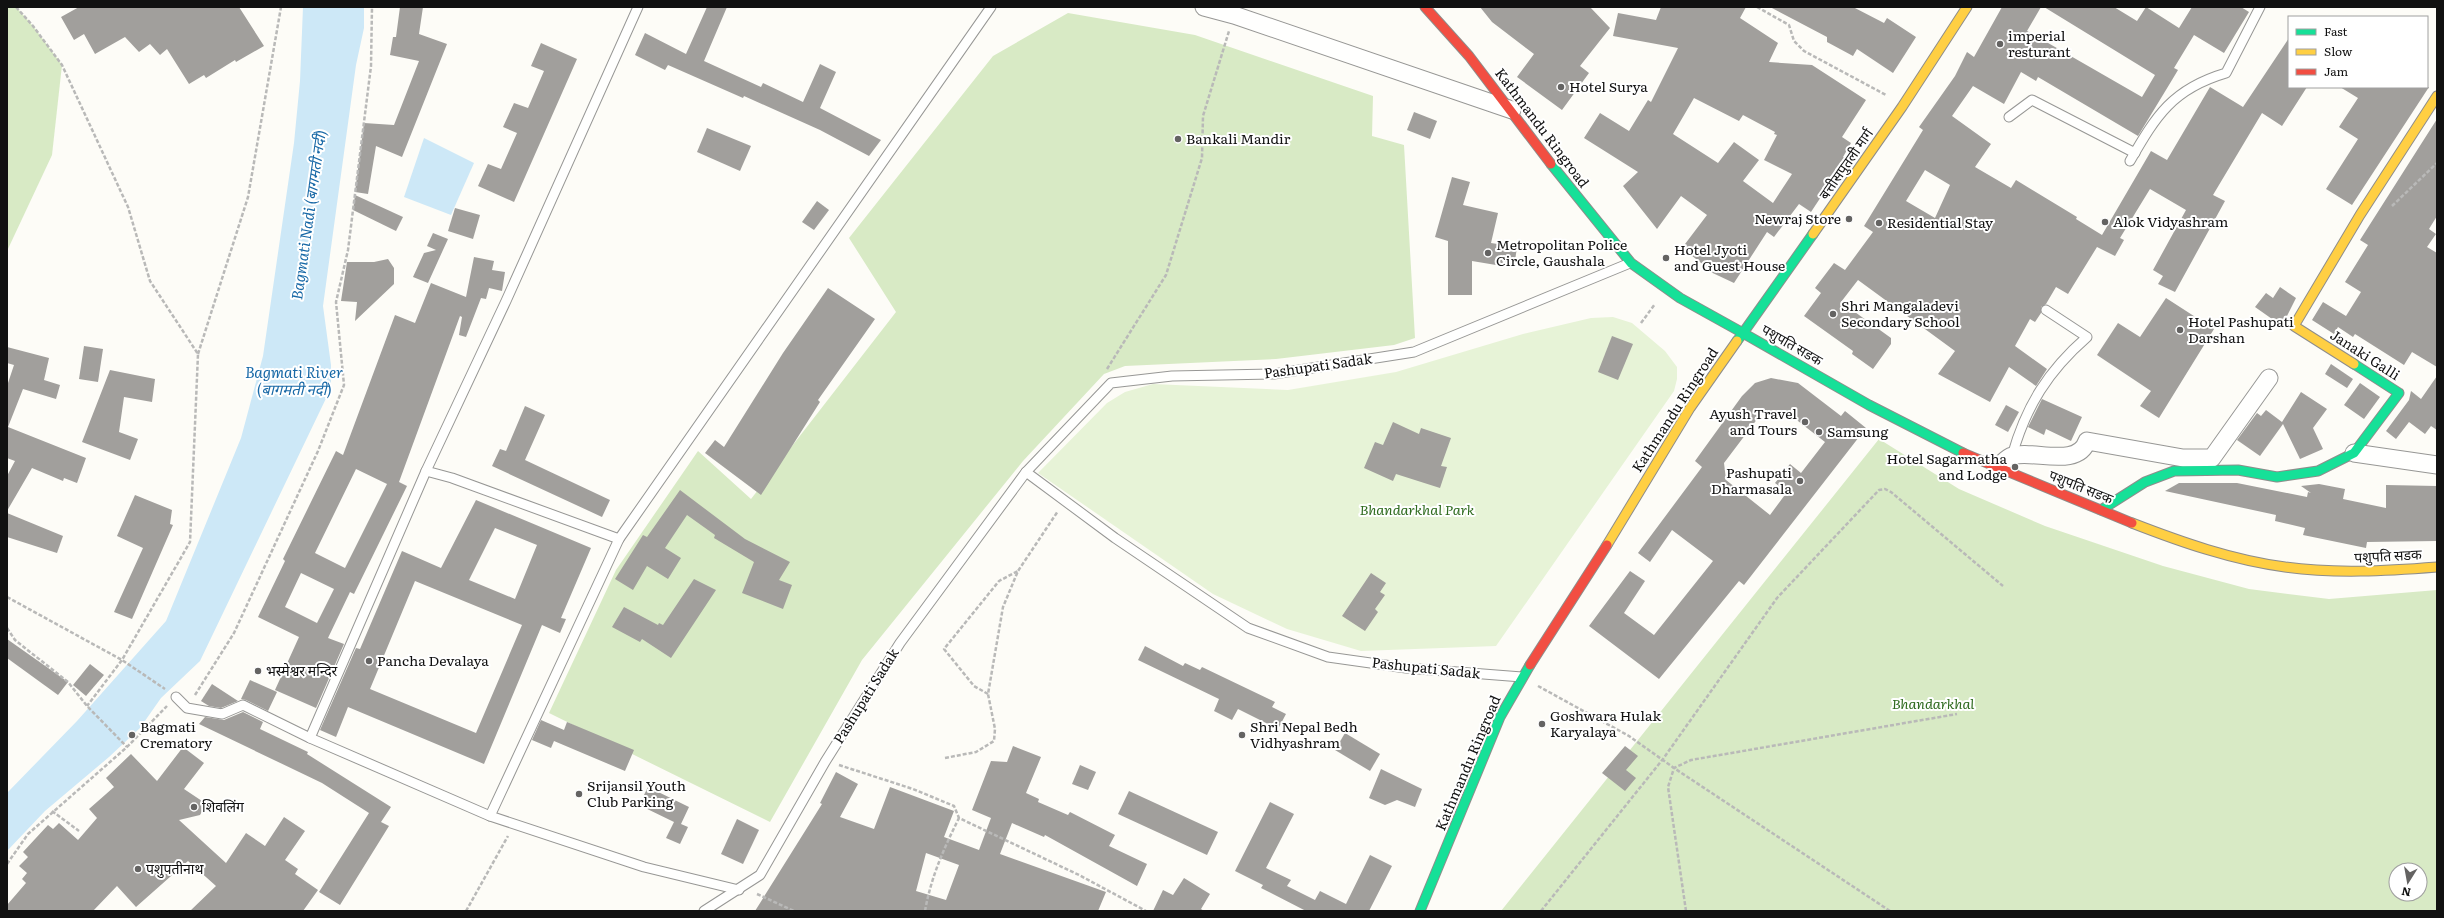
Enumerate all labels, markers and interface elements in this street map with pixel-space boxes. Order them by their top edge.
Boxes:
legend [2288,16,2428,88]
text: Fast [2324,22,2348,40]
place label: imperial resturant [2008,25,2071,61]
marker: imperial resturant [1995,39,2005,49]
text: Slow [2324,42,2353,60]
text: Jam [2324,62,2349,80]
street label: Kathmandu Ringroad [1491,63,1595,192]
place label: Hotel Surya [1569,76,1648,96]
marker: Hotel Surya [1556,82,1566,92]
street label: बत्तीसपुतली मार्ग [1813,123,1878,204]
water label: Bagmati Nadi (बागमती नदी) [284,128,331,301]
place label: Bankali Mandir [1186,128,1291,148]
marker: Bankali Mandir [1173,134,1183,144]
place label: Newraj Store [1754,208,1841,228]
place label: Alok Vidyashram [2113,211,2229,231]
place label: Residential Stay [1887,212,1994,232]
marker: Newraj Store [1844,214,1854,224]
marker: Alok Vidyashram [2100,217,2110,227]
marker: Residential Stay [1874,218,1884,228]
place label: Metropolitan Police Circle, Gaushala [1496,234,1627,270]
place label: Hotel Jyoti and Guest House [1674,239,1785,275]
marker: Metropolitan Police Circle, Gaushala [1483,248,1493,258]
marker: Hotel Jyoti and Guest House [1661,253,1671,263]
place label: Shri Mangaladevi Secondary School [1841,295,1960,331]
marker: Shri Mangaladevi Secondary School [1828,309,1838,319]
place label: Hotel Pashupati Darshan [2188,311,2294,347]
street label: पशुपति सडक [1758,319,1827,371]
street label: Janaki Galli [2327,324,2405,384]
marker: Hotel Pashupati Darshan [2175,325,2185,335]
street label: Kathmandu Ringroad [1626,343,1722,476]
street label: Pashupati Sadak [1262,347,1374,383]
water label: Bagmati River (बागमती नदी) [245,360,343,400]
place label: Ayush Travel and Tours [1709,403,1797,439]
marker: Ayush Travel and Tours [1800,417,1810,427]
place label: Samsung [1827,421,1888,441]
marker: Samsung [1814,427,1824,437]
place label: Hotel Sagarmatha and Lodge [1887,448,2007,484]
place label: Pashupati Dharmasala [1711,462,1792,498]
marker: Hotel Sagarmatha and Lodge [2010,462,2020,472]
street label: पशुपति सडक [2046,464,2117,509]
marker: Pashupati Dharmasala [1795,476,1805,486]
park label: Bhandarkhal Park [1360,499,1475,519]
street label: पशुपति सडक [2354,543,2422,568]
street label: Pashupati Sadak [828,643,903,747]
place label: Pancha Devalaya [377,650,489,670]
street label: Pashupati Sadak [1371,651,1482,683]
marker: Pancha Devalaya [364,656,374,666]
place label: भस्मेश्वर मन्दिर [266,660,338,680]
marker: भस्मेश्वर मन्दिर [253,666,263,676]
street label: Kathmandu Ringroad [1430,692,1505,833]
park label: Bhandarkhal [1892,693,1974,713]
place label: Goshwara Hulak Karyalaya [1550,705,1661,741]
place label: Bagmati Crematory [140,716,213,752]
place label: Shri Nepal Bedh Vidhyashram [1250,716,1358,752]
marker: Goshwara Hulak Karyalaya [1537,719,1547,729]
marker: Bagmati Crematory [127,730,137,740]
marker: Shri Nepal Bedh Vidhyashram [1237,730,1247,740]
place label: Srijansil Youth Club Parking [587,775,686,811]
marker: Srijansil Youth Club Parking [574,789,584,799]
place label: शिवलिंग [202,796,245,816]
marker: शिवलिंग [189,802,199,812]
place label: पशुपतीनाथ [146,858,204,879]
north arrow [2388,862,2428,902]
marker: पशुपतीनाथ [133,864,143,874]
text: N [2400,884,2412,902]

